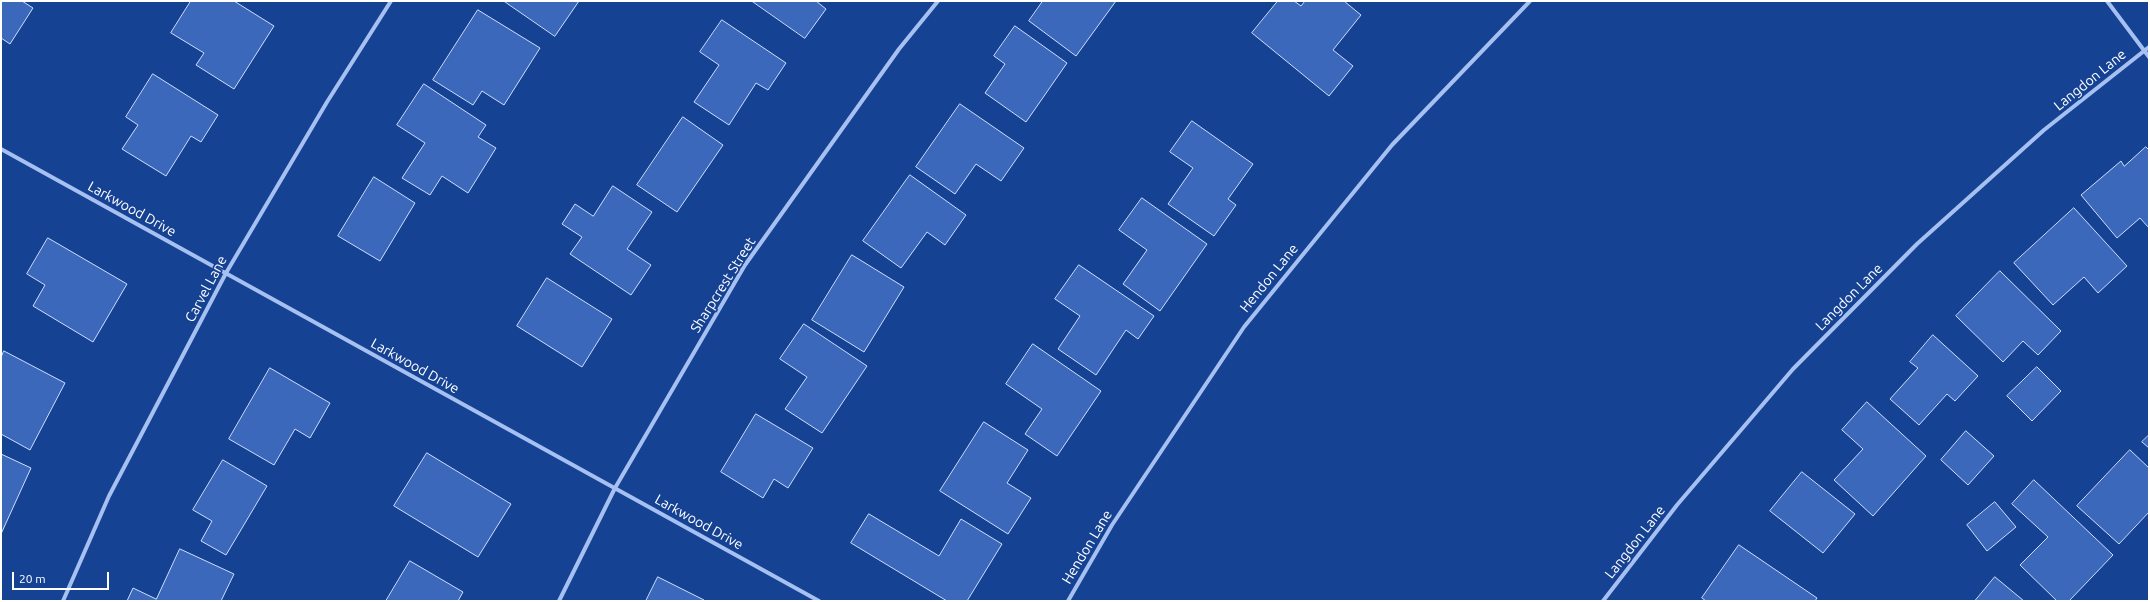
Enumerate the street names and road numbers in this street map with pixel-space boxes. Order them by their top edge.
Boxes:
street label: Langdon Lane [2051,46,2129,114]
street label: Larkwood Drive [85,178,179,240]
street label: Sharpcrest Street [687,234,759,336]
street label: Hendon Lane [1236,240,1302,316]
street label: Carvel Lane [181,253,231,325]
street label: Langdon Lane [1812,260,1886,334]
street label: Larkwood Drive [368,335,462,397]
street label: Larkwood Drive [652,491,746,553]
street label: Langdon Lane [1601,502,1669,582]
street label: Hendon Lane [1058,507,1116,587]

